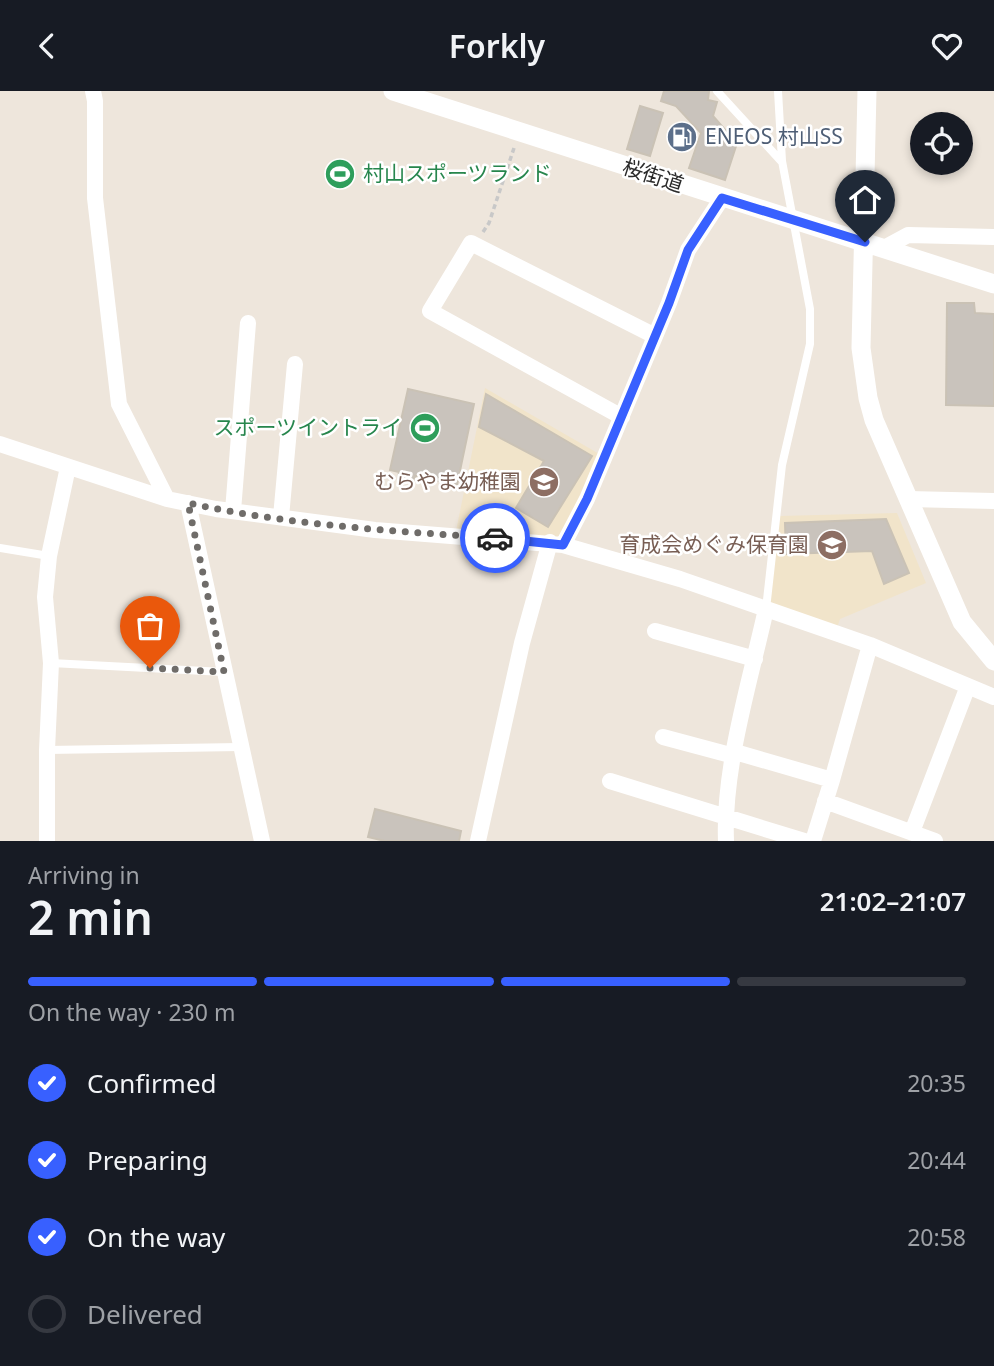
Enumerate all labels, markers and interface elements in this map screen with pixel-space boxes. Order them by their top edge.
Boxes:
text: Forkly [449,24,545,67]
icon: back [28,27,66,65]
icon: heart [928,27,966,65]
map controls [910,112,973,175]
button: locate [910,112,973,175]
fuel station icon: ENEOS 村山SS [665,120,699,154]
place label: ENEOS 村山SS [705,122,843,150]
street label: 桜街道 [619,152,688,198]
sports icon: 村山スポーツランド [323,157,357,191]
place label: 村山スポーツランド [363,159,552,187]
pin [835,170,895,242]
icon: home [846,181,884,219]
sports icon: スポーツイントライ [408,411,442,445]
place label: スポーツイントライ [213,413,402,441]
school or university icon: むらやま幼稚園 [527,465,561,499]
place label: むらやま幼稚園 [374,467,521,495]
courier [460,503,530,573]
icon: car [476,519,514,557]
school or university icon: 育成会めぐみ保育園 [815,528,849,562]
place label: 育成会めぐみ保育園 [619,530,809,558]
pin [120,596,180,668]
icon: bag [131,607,169,645]
text: Arriving in [28,859,140,891]
text: 21:02–21:07 [820,883,966,919]
text: 2 min [28,886,153,948]
text: On the way · 230 m [28,996,235,1028]
icon: check [28,1064,66,1102]
text: Confirmed [87,1065,217,1101]
text: 20:35 [907,1067,966,1099]
icon: check [28,1141,66,1179]
text: Preparing [87,1142,208,1178]
text: 20:44 [907,1144,966,1176]
icon: check [28,1218,66,1256]
text: On the way [87,1219,225,1255]
text: 20:58 [907,1221,966,1253]
text: Delivered [87,1296,203,1332]

